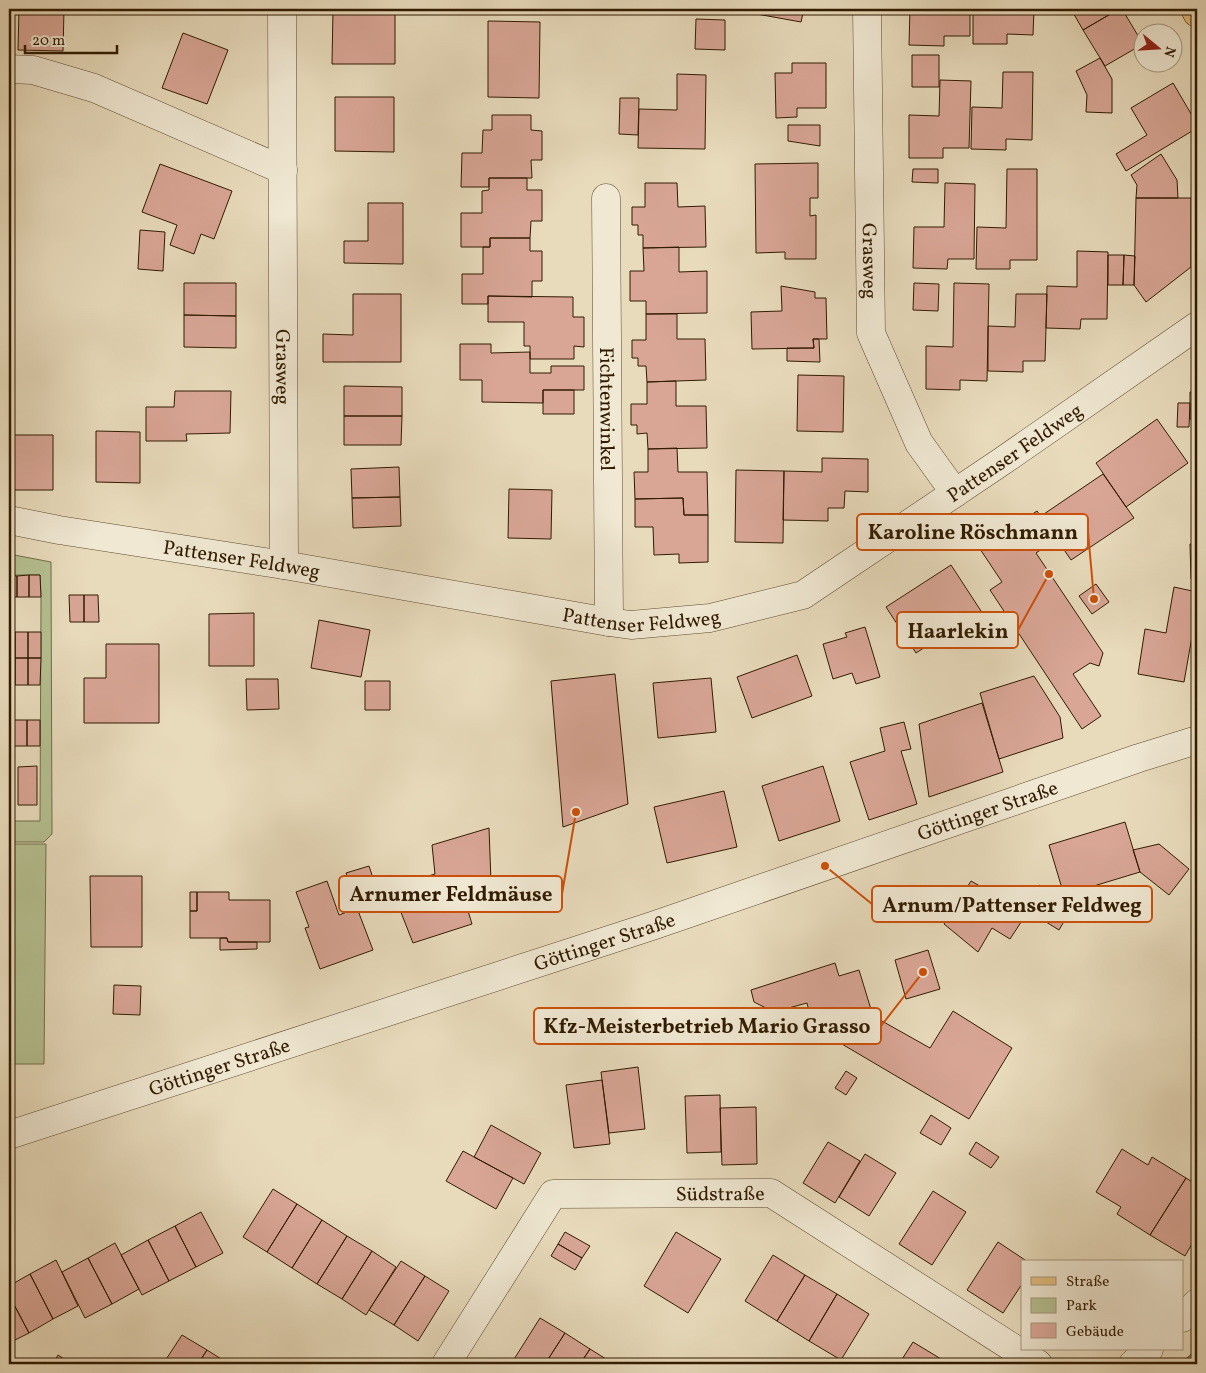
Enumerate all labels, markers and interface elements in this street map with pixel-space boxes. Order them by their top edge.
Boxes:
scale bar [25,22,118,54]
north arrow [1134,22,1184,72]
text: 20 m [32,31,65,52]
text: N [1158,44,1180,59]
street label: Grasweg [854,223,883,299]
street label: Grasweg [267,329,295,405]
street label: Fichtenwinkel [591,347,620,471]
street label: Pattenser Feldweg [942,397,1089,510]
callout: Karoline Röschmann [857,514,1088,550]
text: Karoline Röschmann [868,519,1078,548]
street label: Pattenser Feldweg [161,534,322,587]
street label: Pattenser Feldweg [560,602,724,641]
callout: Haarlekin [897,612,1018,648]
text: Haarlekin [907,618,1009,647]
street label: Göttinger Straße [914,775,1062,849]
callout: Arnumer Feldmäuse [339,876,562,912]
text: Arnumer Feldmäuse [350,881,552,910]
callout: Arnum/Pattenser Feldweg [872,886,1152,922]
text: Arnum/Pattenser Feldweg [882,892,1142,921]
street label: Göttinger Straße [531,907,679,979]
callout: Kfz-Meisterbetrieb Mario Grasso [534,1008,881,1044]
text: Kfz-Meisterbetrieb Mario Grasso [543,1013,871,1042]
street label: Göttinger Straße [146,1033,294,1105]
street label: Südstraße [676,1181,765,1209]
legend [1021,1260,1184,1350]
text: Straße [1066,1272,1109,1293]
text: Park [1066,1296,1097,1317]
text: Gebäude [1066,1322,1124,1343]

